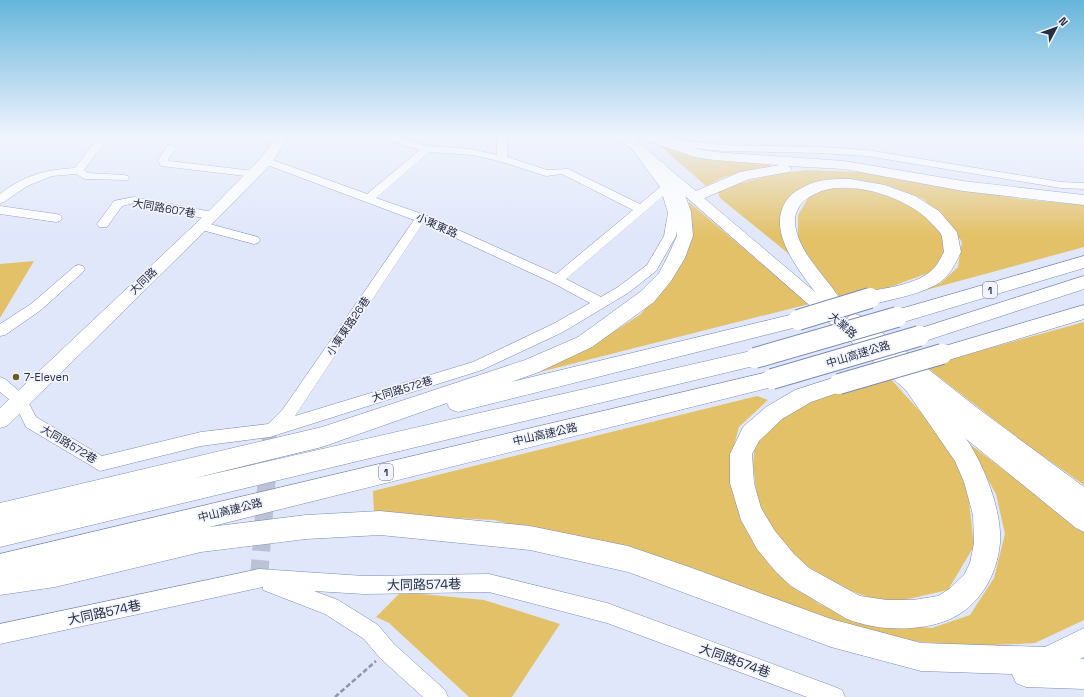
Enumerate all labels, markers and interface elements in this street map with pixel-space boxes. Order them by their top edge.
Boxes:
north arrow [1036,8,1076,48]
text: N [1056,14,1071,29]
street label: 大同路607巷 [131,196,197,220]
street label: 小東東路 [414,210,460,240]
street label: 大同路 [126,265,160,297]
road number: 1 [983,282,997,298]
street label: 小東東路26巷 [323,294,373,358]
street label: 大業路 [826,309,860,341]
street label: 中山高速公路 [824,338,892,370]
place label: 7-Eleven [24,370,69,384]
marker: 7-Eleven [11,372,21,382]
street label: 大同路572巷 [370,373,434,405]
street label: 中山高速公路 [511,420,579,448]
street label: 大同路572巷 [38,422,100,466]
road number: 1 [379,464,393,480]
street label: 中山高速公路 [196,495,264,525]
street label: 大同路574巷 [387,575,461,594]
street label: 大同路574巷 [66,596,142,629]
street label: 大同路574巷 [697,640,773,681]

